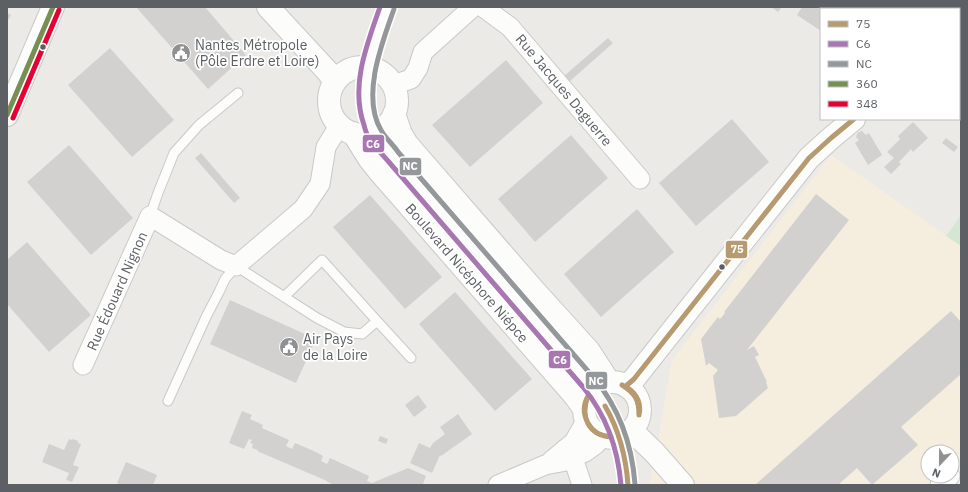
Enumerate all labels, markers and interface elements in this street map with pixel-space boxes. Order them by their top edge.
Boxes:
legend [820,8,960,120]
text: 75 [856,16,870,31]
street label: Rue Jacques Daguerre [512,30,616,150]
place label: Nantes Métropole (Pôle Erdre et Loire) [195,36,320,70]
text: C6 [856,36,871,51]
unlabelled marker [38,42,48,52]
public building icon: Nantes Métropole (Pôle Erdre et Loire) [170,42,192,64]
text: NC [856,56,872,71]
text: 360 [856,76,878,91]
text: 348 [856,96,878,111]
line badge: C6 [362,134,385,153]
text: C6 [366,137,380,151]
line badge: NC [399,157,422,176]
text: NC [402,159,418,173]
street label: Boulevard Nicéphore Niépce [402,200,533,347]
street label: Rue Édouard Nignon [82,228,151,353]
line badge: 75 [725,240,748,259]
text: 75 [730,242,744,256]
unlabelled marker [717,262,727,272]
place label: Air Pays de la Loire [303,330,368,364]
public building icon: Air Pays de la Loire [278,336,300,358]
line badge: C6 [548,350,571,369]
text: C6 [553,353,567,367]
line badge: NC [585,371,608,390]
text: NC [588,374,604,388]
north arrow [920,444,960,484]
text: N [930,465,943,481]

